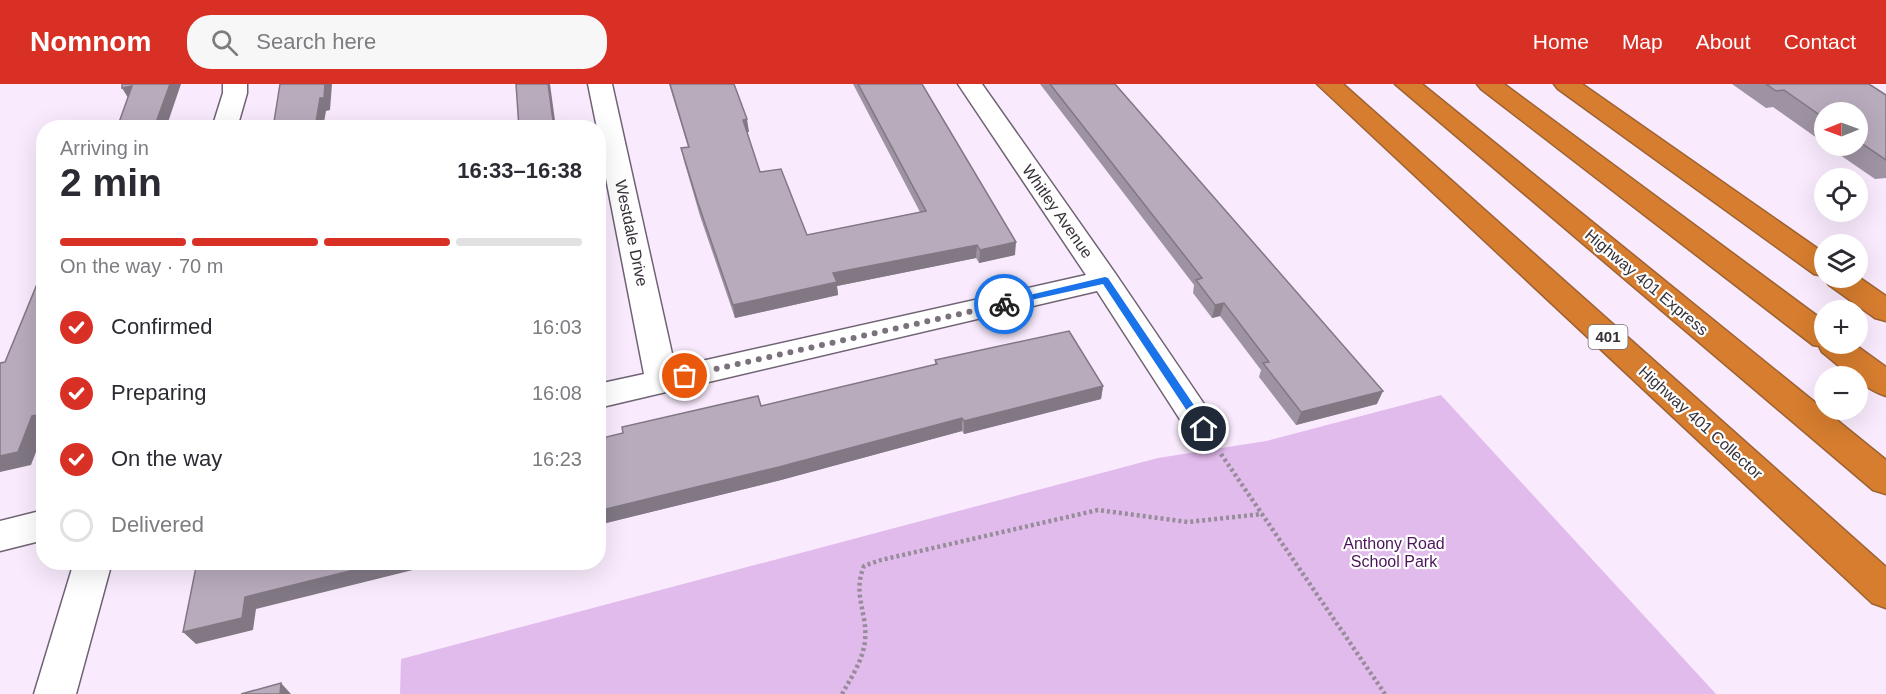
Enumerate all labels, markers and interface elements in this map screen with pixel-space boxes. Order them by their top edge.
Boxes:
search box [187,15,607,69]
text: Nomnom [30,26,151,57]
icon: search [208,26,241,59]
text: Search here [256,29,376,54]
text: Home [1533,30,1589,53]
text: Map [1622,30,1663,53]
text: About [1696,30,1751,53]
text: Contact [1784,30,1856,53]
north arrow [1814,102,1868,156]
map controls [1814,102,1868,420]
text: Arriving in [60,137,149,159]
text: 16:33–16:38 [457,158,582,183]
text: 2 min [60,161,162,204]
street label: Whitley Avenue [1019,161,1096,261]
button: locate [1814,168,1868,222]
street label: Westdale Drive [612,178,651,288]
street label: Highway 401 Express [1582,225,1712,339]
button: layers [1814,234,1868,288]
text: On the way · 70 m [60,255,223,277]
courier [974,274,1034,334]
icon: bike [988,288,1021,321]
button: + [1814,300,1868,354]
icon: check [60,311,93,344]
text: Confirmed [111,314,212,339]
text: 16:03 [532,316,582,338]
road number: 401 [1588,325,1628,349]
pin [659,350,710,401]
icon: bag [668,359,701,392]
street label: Highway 401 Collector [1635,362,1766,483]
button: − [1814,366,1868,420]
icon: check [60,377,93,410]
text: Preparing [111,380,206,405]
text: 16:08 [532,382,582,404]
pin [1178,403,1229,454]
icon: home [1187,412,1220,445]
icon: check [60,443,93,476]
text: On the way [111,446,222,471]
text: 16:23 [532,448,582,470]
text: Delivered [111,512,204,537]
park label: Anthony Road School Park [1343,535,1445,570]

